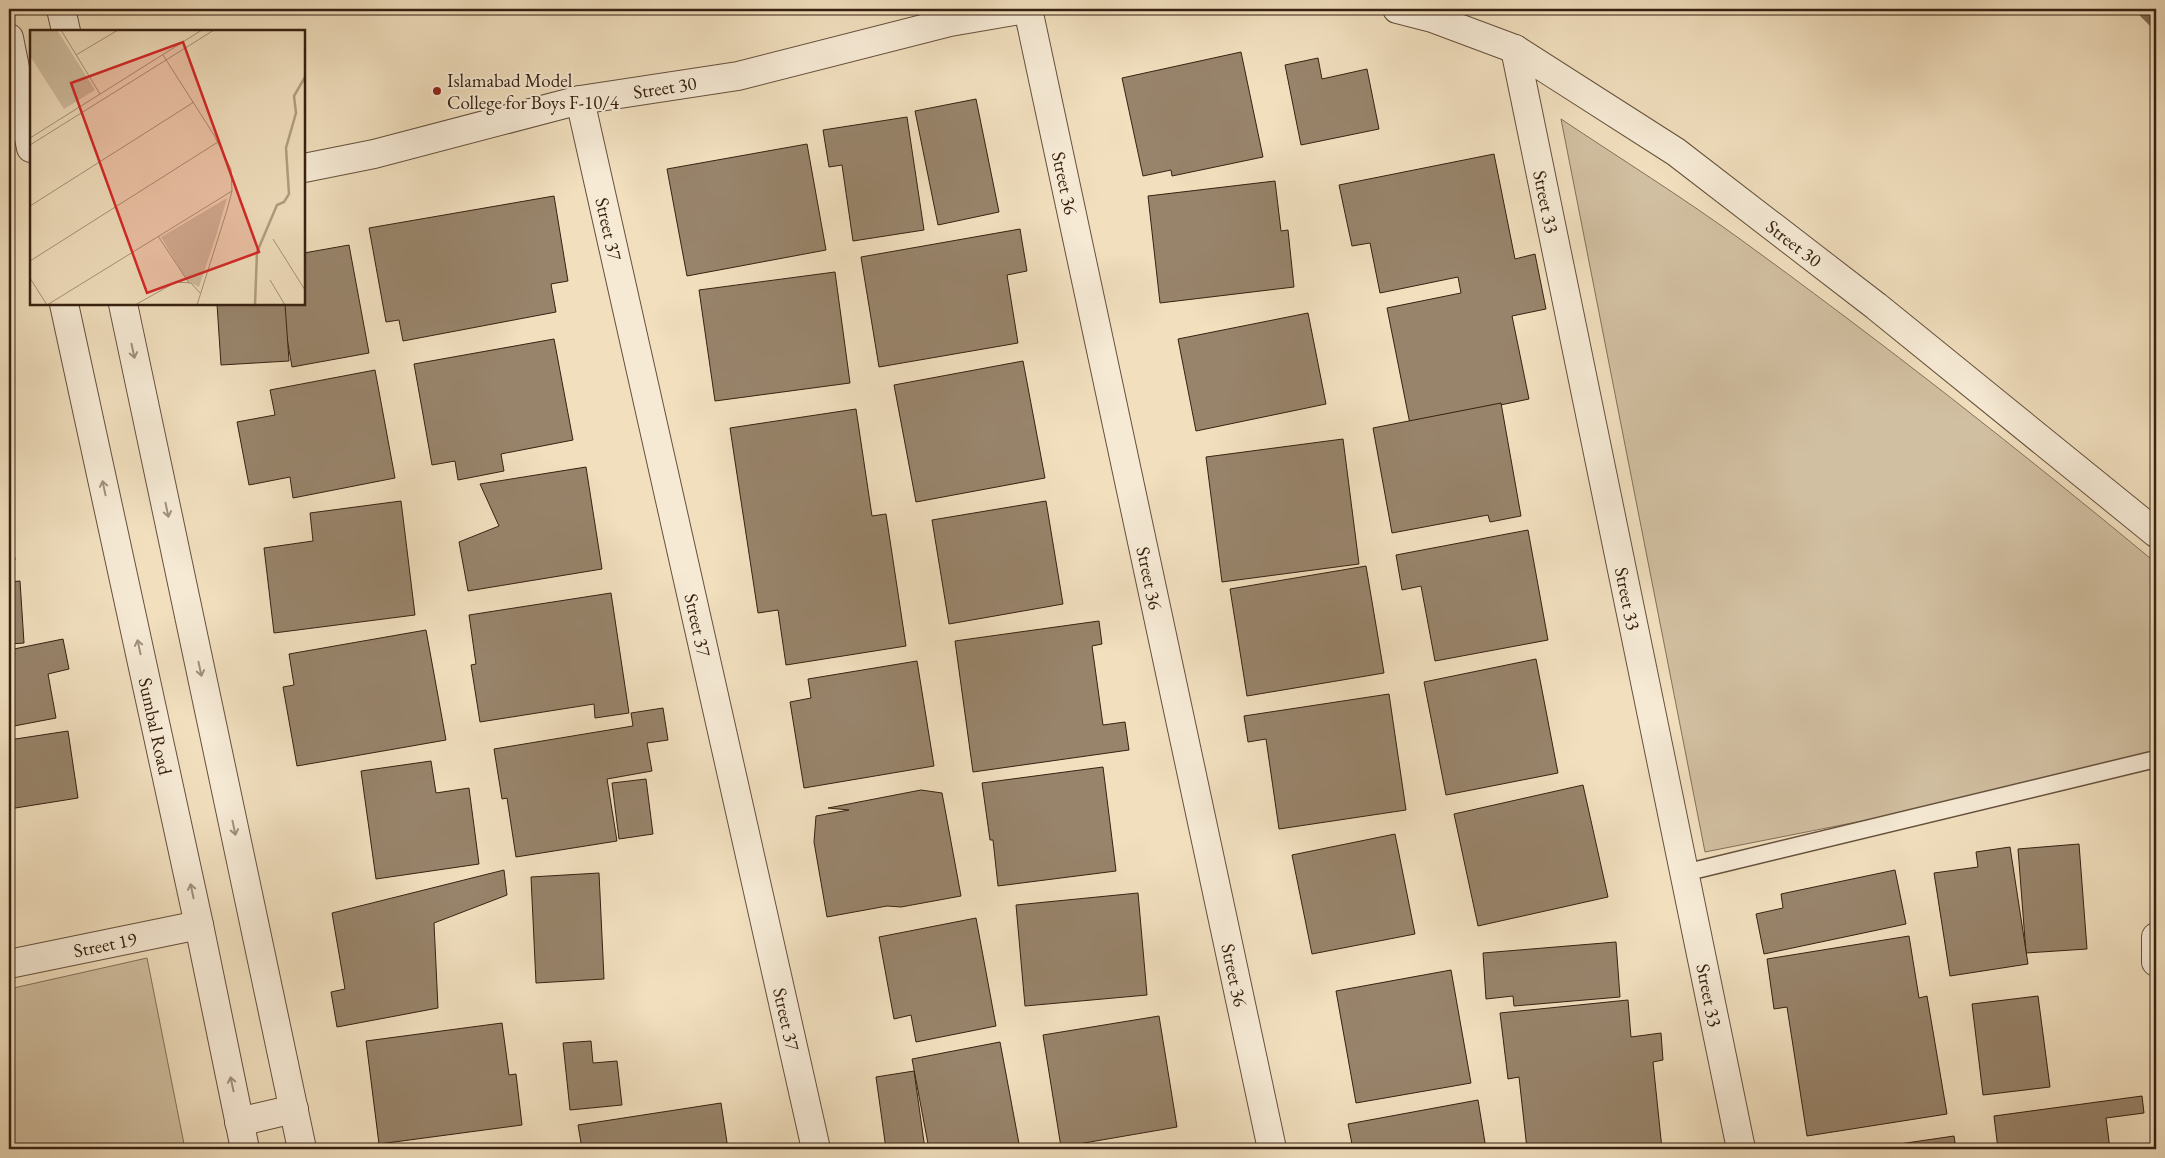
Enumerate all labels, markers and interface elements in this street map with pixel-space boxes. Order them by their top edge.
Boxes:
inset map [30,30,305,305]
place label: Islamabad Model College for Boys F-10/4 [447,68,620,115]
street label: Street 30 [631,70,698,104]
marker: Islamabad Model College for Boys F-10/4 [431,85,443,97]
street label: Street 36 [1046,149,1084,217]
street label: Street 33 [1528,168,1565,236]
street label: Street 37 [590,195,628,264]
street label: Street 30 [1761,214,1827,272]
one-way arrow [129,343,138,359]
one-way arrow [99,480,108,496]
one-way arrow [163,502,172,518]
street label: Street 36 [1131,544,1169,612]
street label: Street 33 [1609,565,1647,632]
street label: Street 37 [679,591,717,660]
one-way arrow [134,639,143,655]
one-way arrow [196,661,206,677]
street label: Sumbal Road [133,675,179,777]
one-way arrow [230,820,239,836]
one-way arrow [187,883,196,899]
street label: Street 19 [71,926,139,963]
street label: Street 36 [1216,941,1254,1009]
street label: Street 33 [1691,961,1728,1029]
street label: Street 37 [768,985,806,1054]
one-way arrow [227,1077,236,1093]

